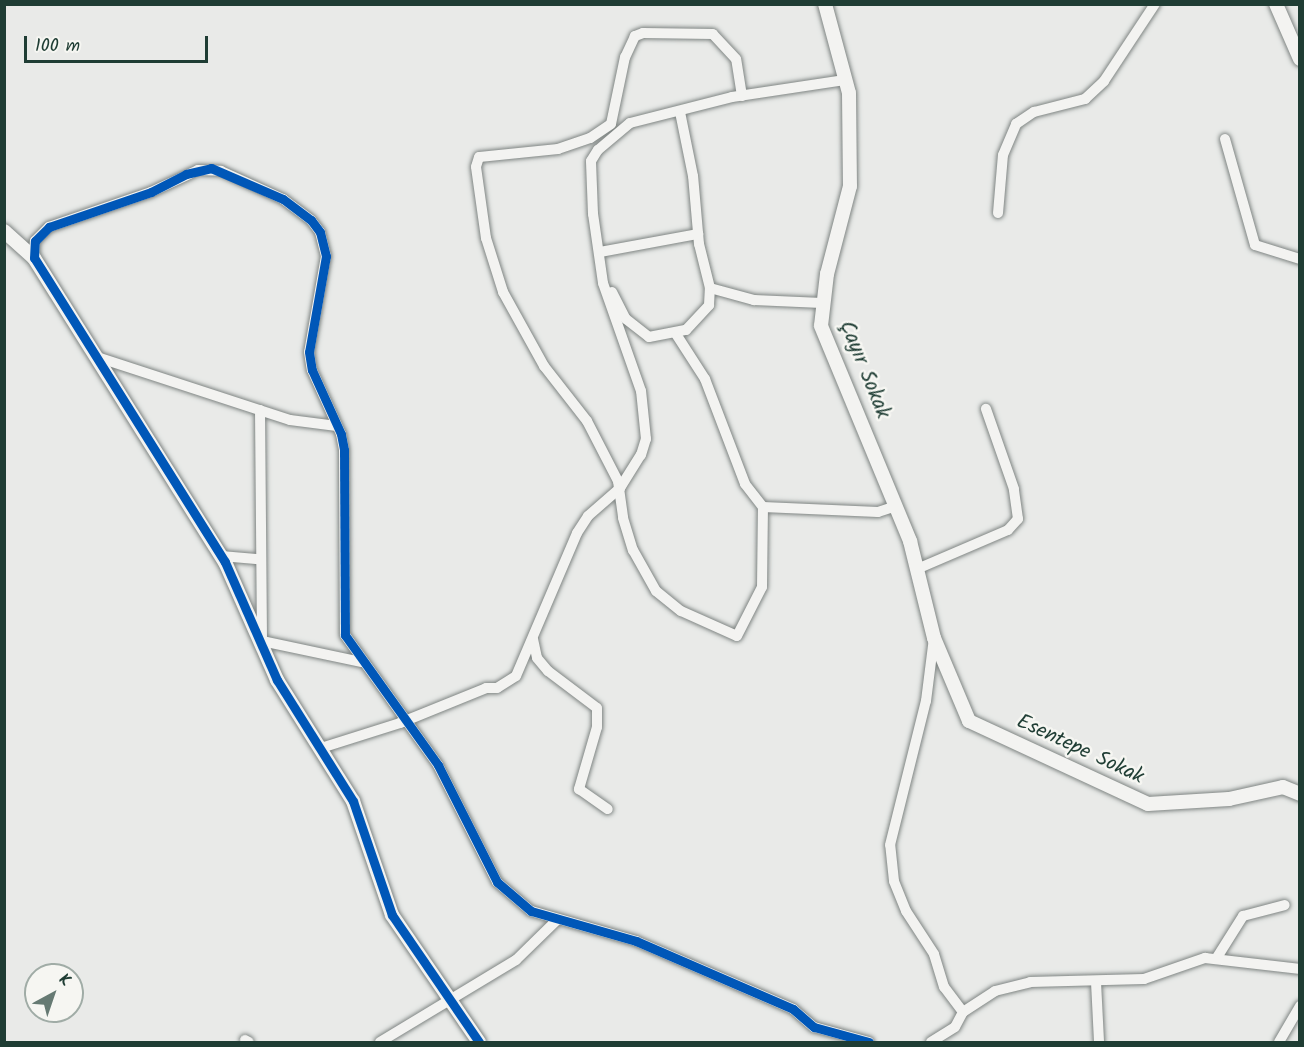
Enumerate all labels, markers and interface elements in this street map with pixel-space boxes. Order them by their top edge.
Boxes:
scale bar [27,24,212,62]
text: 100 m [35,32,80,61]
street label: Çayır Sokak [833,317,895,423]
street label: Esentepe Sokak [1012,710,1148,790]
north arrow [24,963,84,1023]
text: K [53,968,76,993]

